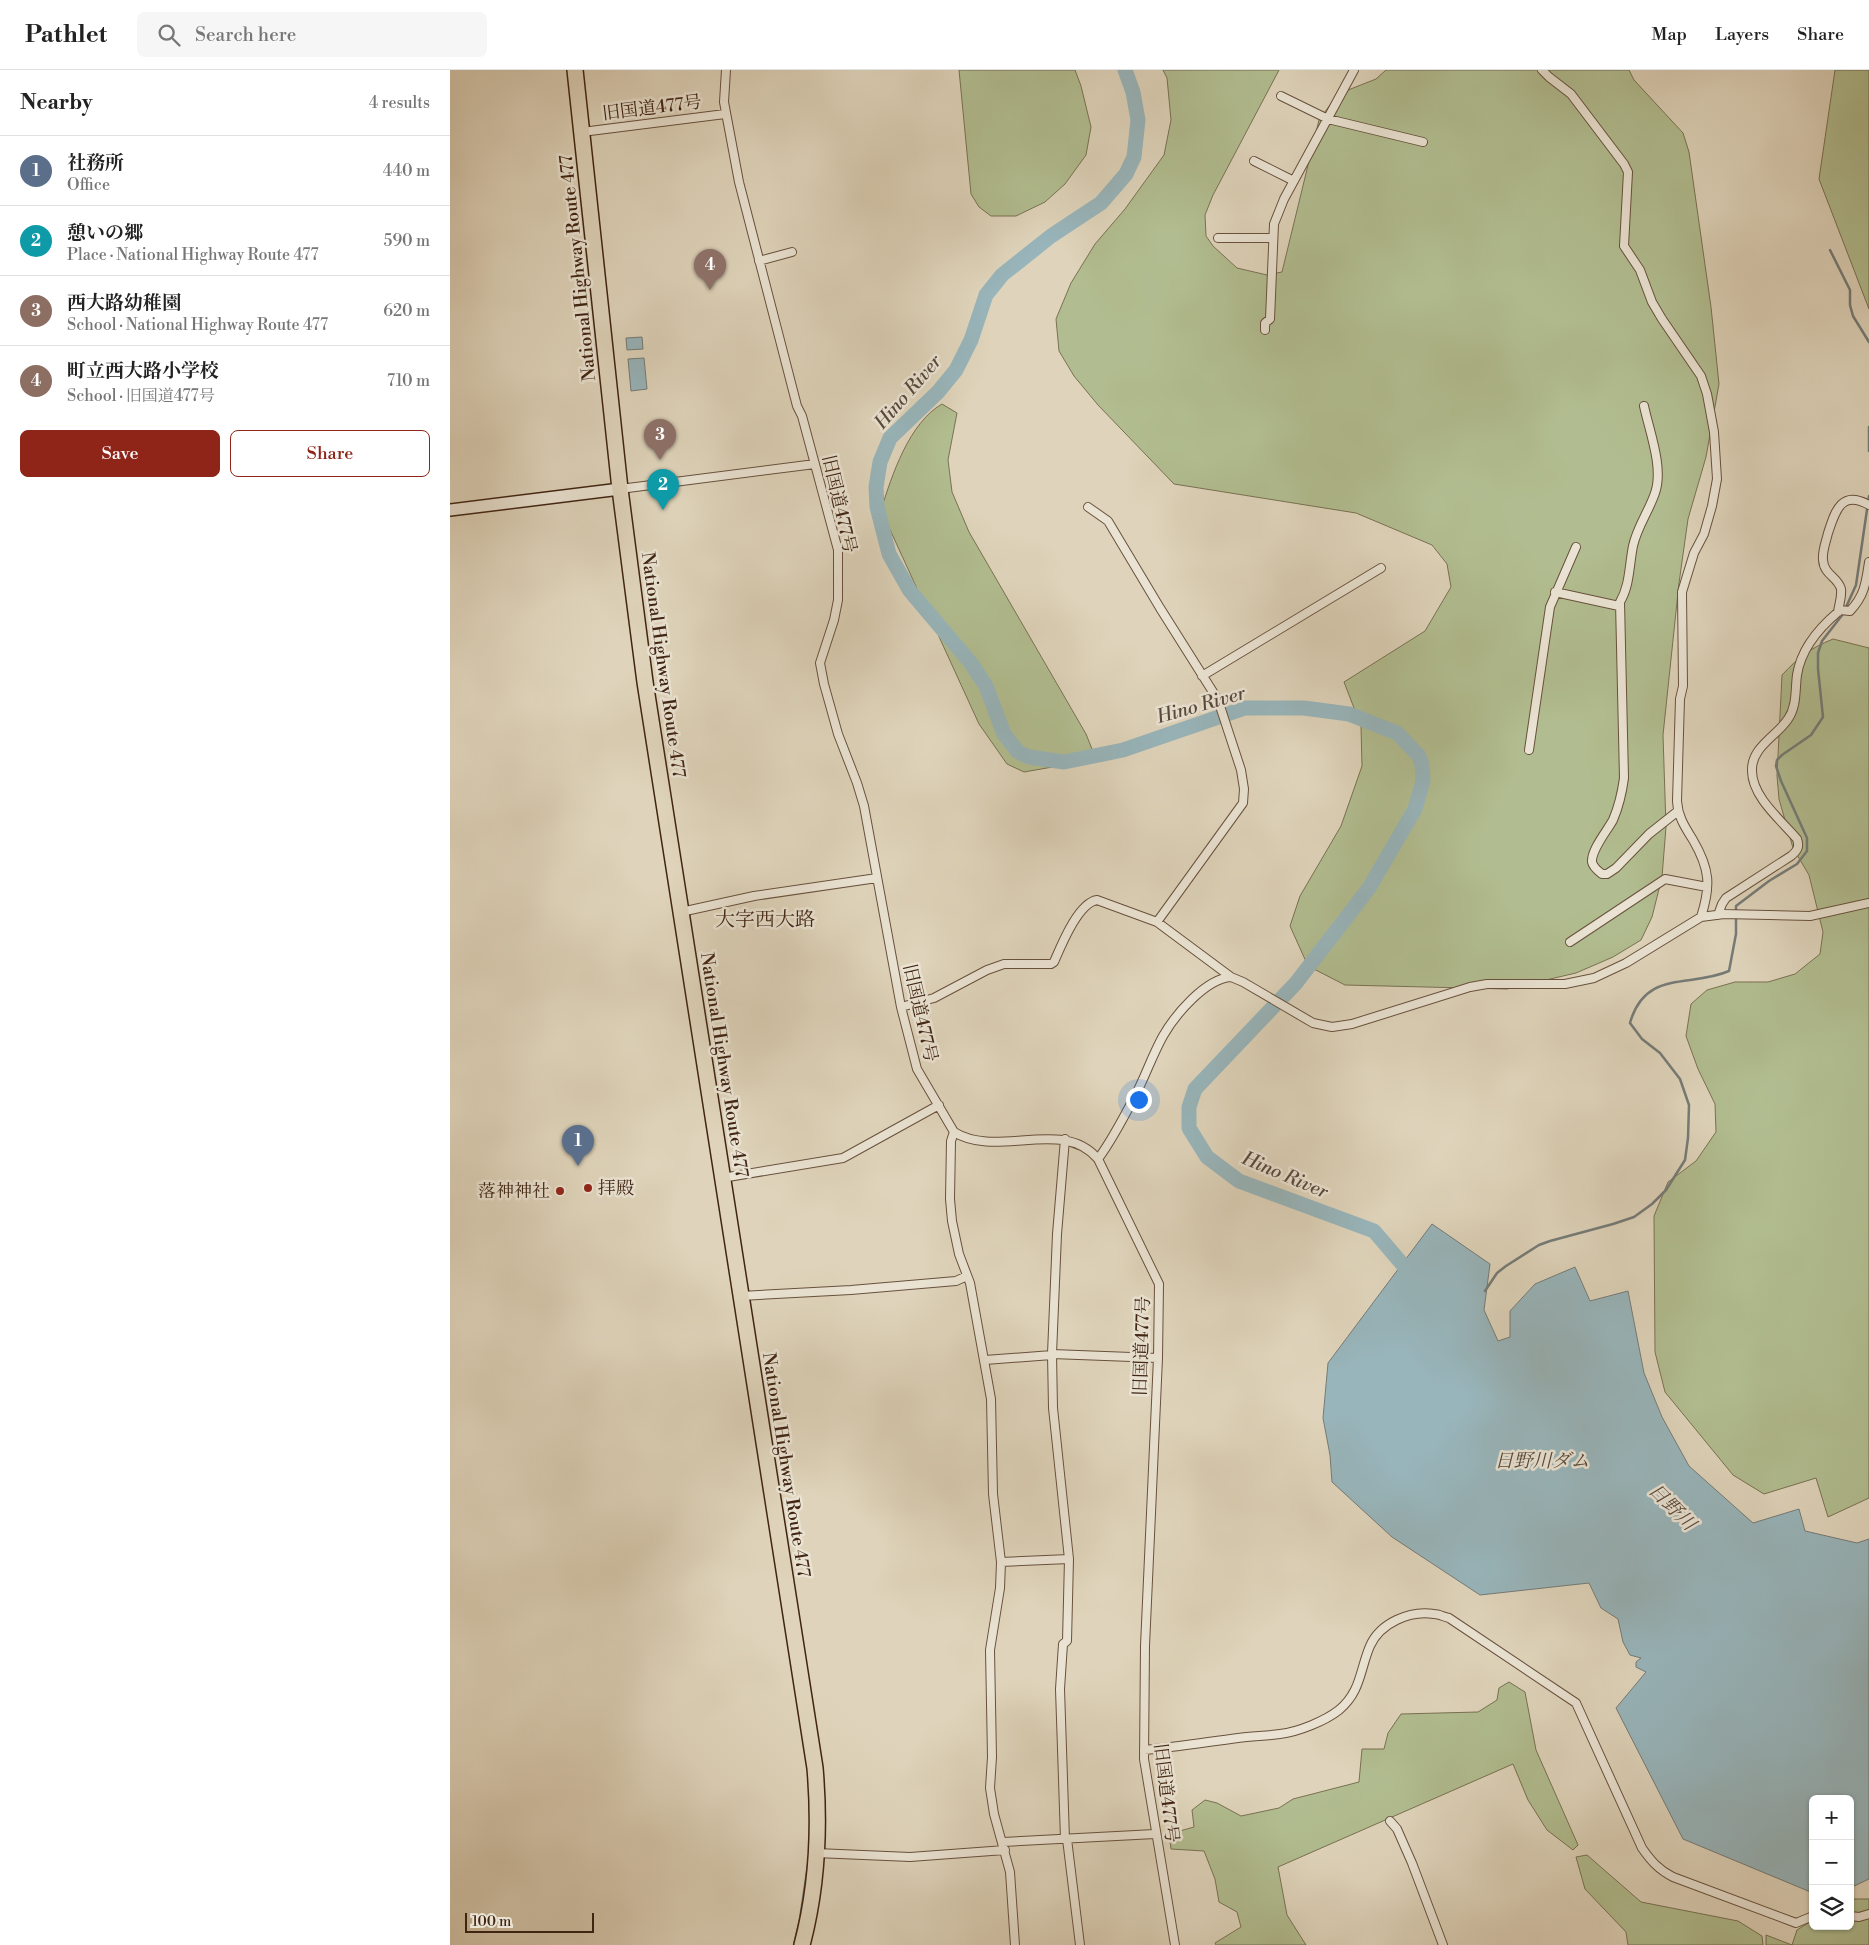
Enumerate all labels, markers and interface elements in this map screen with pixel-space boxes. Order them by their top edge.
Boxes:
search box [137,12,487,57]
text: Pathlet [25,20,107,50]
icon: search [155,21,183,49]
text: Search here [195,23,296,47]
text: Map [1652,23,1687,46]
text: Layers [1715,23,1769,46]
text: Share [1797,23,1844,46]
text: Nearby [20,90,93,116]
street label: 旧国道477号 [601,90,703,126]
text: 4 results [369,93,430,113]
text: 社務所 [67,151,124,175]
street label: National Highway Route 477 [555,154,601,382]
text: 1 [32,161,40,181]
text: 440 m [383,161,430,181]
text: Office [67,175,110,195]
text: 憩いの郷 [67,221,143,245]
text: 2 [31,231,41,251]
text: 590 m [384,231,430,251]
text: Place · National Highway Route 477 [67,245,319,265]
pin: 4 [694,249,726,290]
text: 西大路幼稚園 [67,291,181,315]
text: 3 [31,301,41,321]
text: 620 m [383,301,430,321]
text: School · National Highway Route 477 [67,315,328,335]
water label: Hino River [868,349,948,435]
text: 町立西大路小学校 [67,359,219,383]
text: 4 [31,371,41,391]
text: 710 m [387,371,430,391]
text: School · 旧国道477号 [67,386,215,406]
pin: 3 [644,419,676,460]
button: Save [20,430,220,477]
button: Share [230,430,430,477]
street label: 旧国道477号 [817,453,861,555]
pin: 2 [647,469,679,510]
street label: National Highway Route 477 [636,551,690,779]
water label: Hino River [1153,681,1249,729]
district label: 大字西大路 [715,908,815,933]
street label: National Highway Route 477 [695,951,753,1179]
street label: 旧国道477号 [898,962,942,1064]
your location [1126,1087,1152,1113]
pin: 1 [562,1125,594,1166]
water label: Hino River [1237,1146,1332,1204]
place label: 拝殿 [598,1177,634,1200]
place label: 落神神社 [478,1180,550,1203]
marker: 拝殿 [582,1182,594,1194]
marker: 落神神社 [554,1185,566,1197]
street label: 旧国道477号 [1129,1296,1155,1396]
street label: National Highway Route 477 [757,1351,815,1579]
water label: 日野川ダム [1494,1449,1590,1473]
water label: 日野川 [1643,1478,1702,1537]
street label: 旧国道477号 [1148,1742,1184,1844]
map controls [1809,1795,1854,1930]
button: + [1809,1795,1854,1840]
button: − [1809,1840,1854,1885]
button: layers [1809,1885,1854,1930]
scale bar [465,1910,594,1933]
text: 100 m [472,1913,511,1931]

